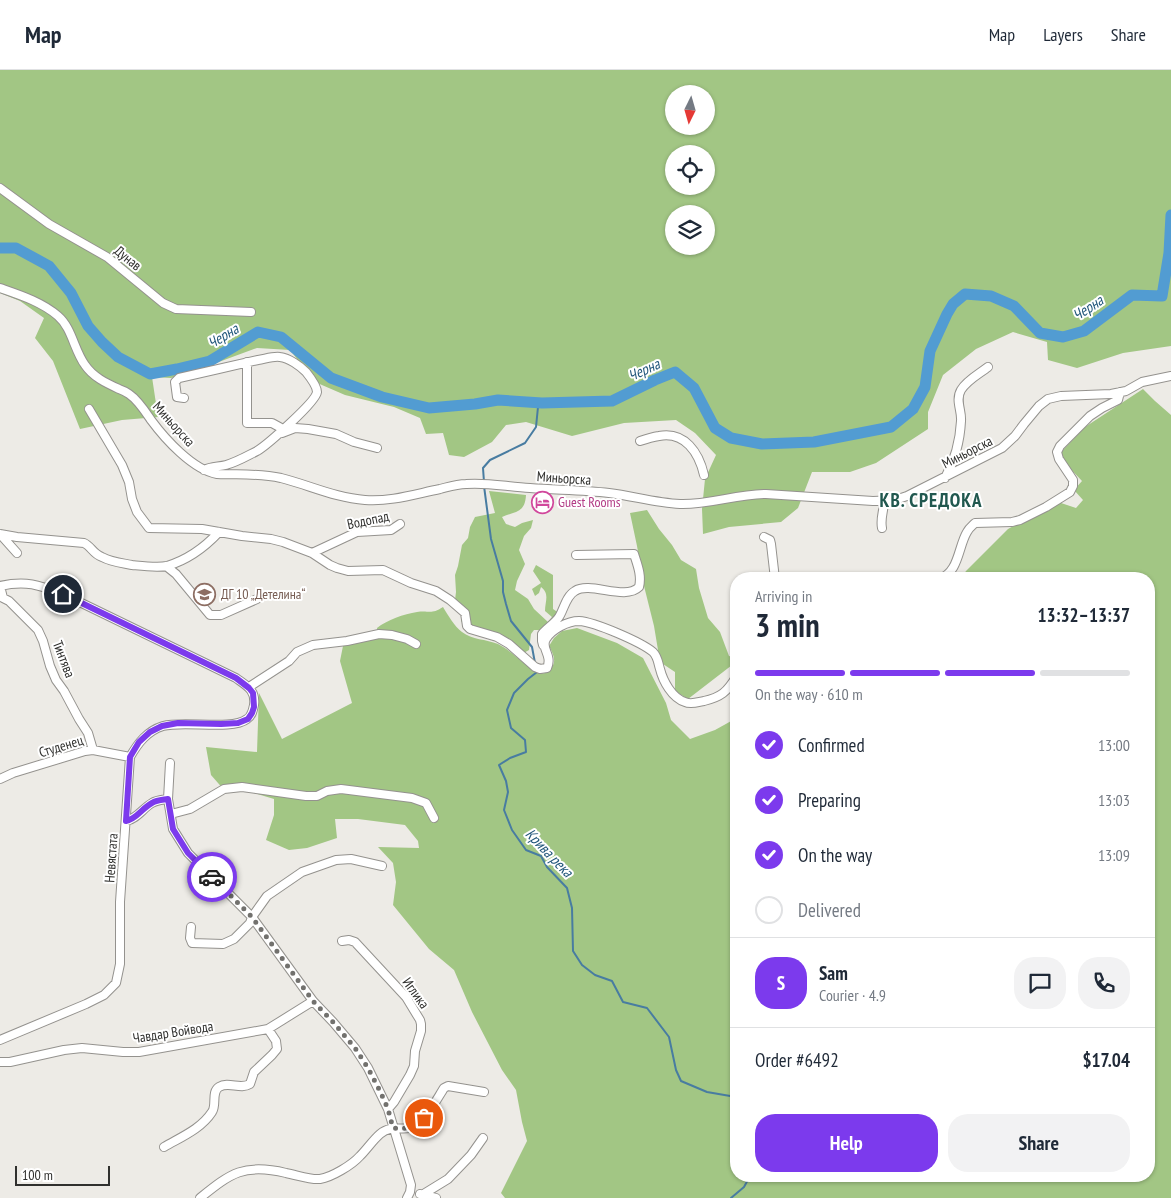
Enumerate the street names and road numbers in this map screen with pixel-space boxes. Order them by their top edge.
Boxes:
street label: Дунав [111,242,146,275]
street label: Миньорска [149,398,199,450]
street label: Миньорска [939,432,995,472]
street label: Миньорска [536,467,592,489]
street label: Водопад [345,507,391,533]
street label: Тинтява [49,638,79,680]
street label: Студенец [37,731,85,761]
street label: Невястата [100,833,122,883]
street label: Иглика [399,974,433,1012]
street label: Чавдар Войвода [132,1017,214,1047]

